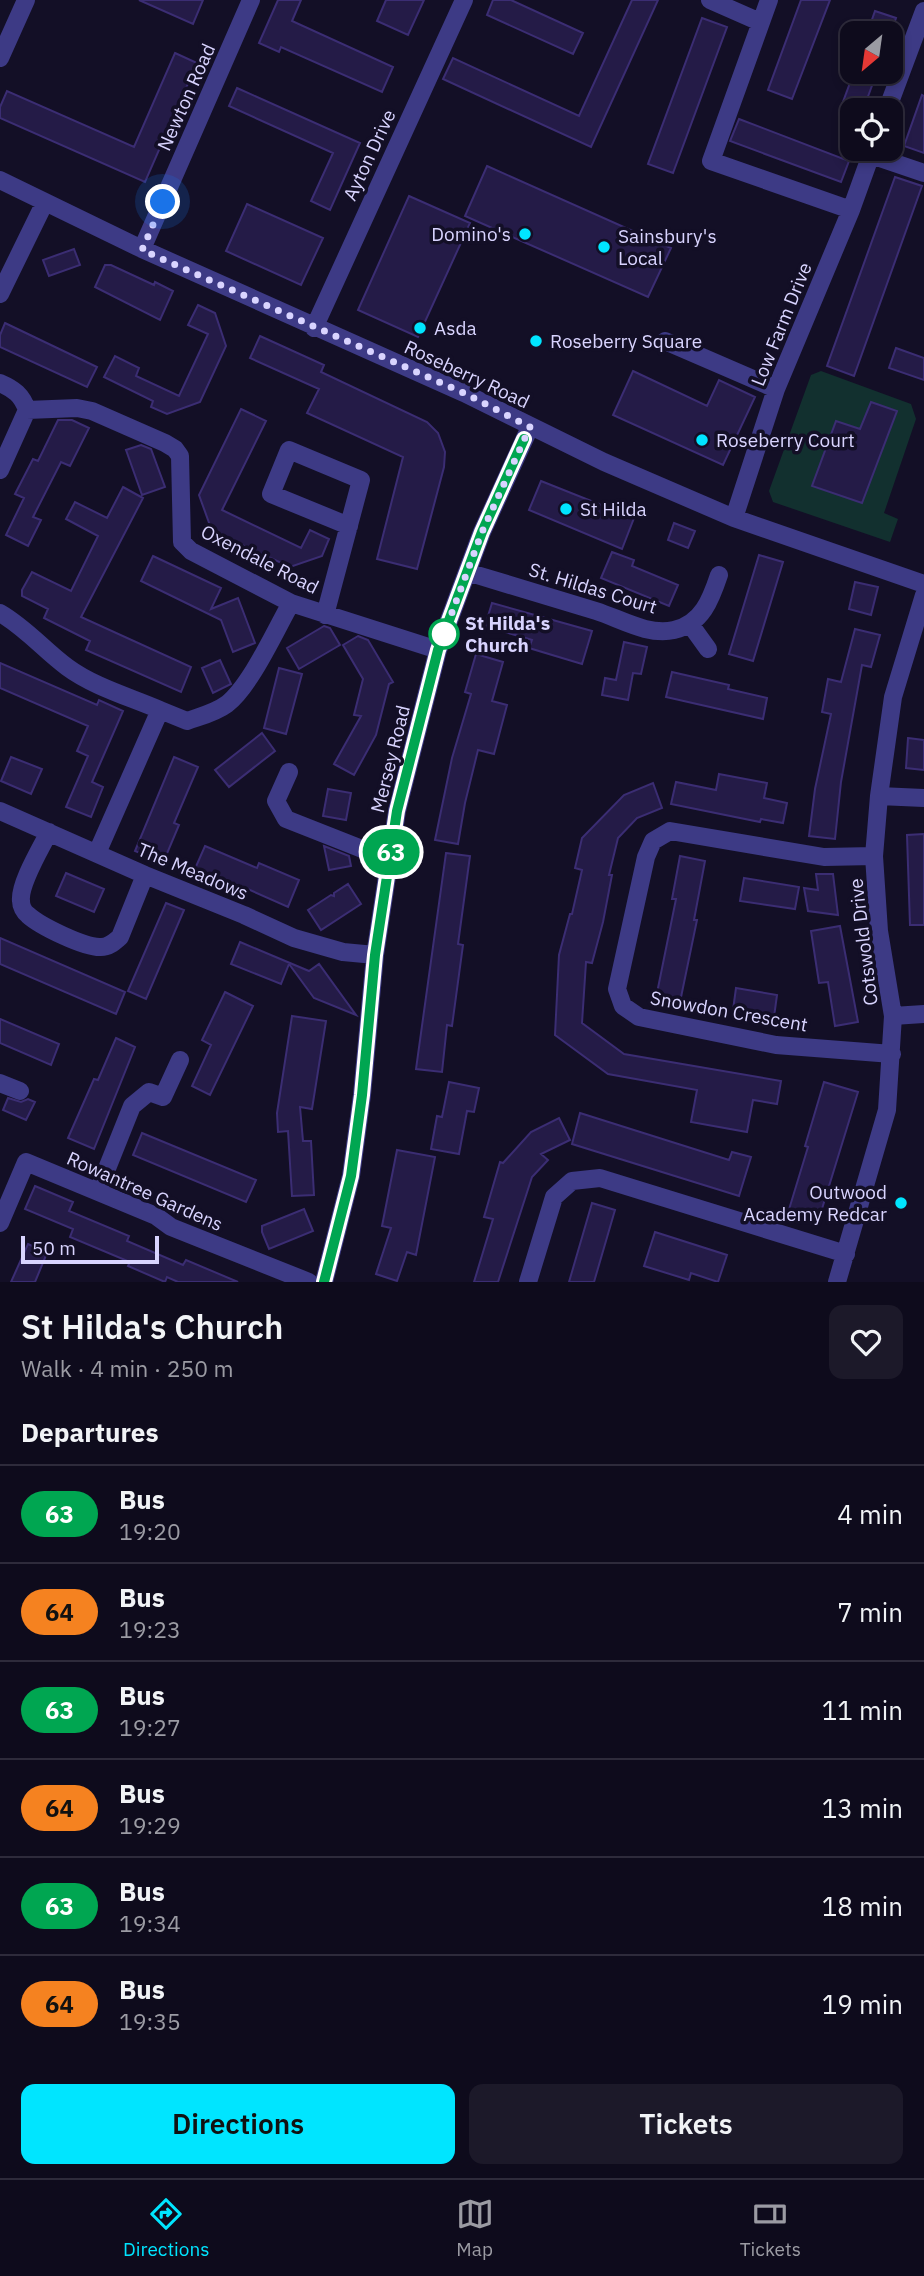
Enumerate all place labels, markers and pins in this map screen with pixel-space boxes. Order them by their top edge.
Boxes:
place label: Domino's [431,222,511,246]
place label: Sainsbury's Local [618,224,717,270]
marker: Domino's [517,226,533,242]
marker: Sainsbury's Local [596,239,612,255]
place label: Asda [434,316,477,340]
marker: Asda [412,320,428,336]
place label: Roseberry Square [550,329,702,353]
marker: Roseberry Square [528,333,544,349]
place label: Roseberry Court [716,428,855,452]
marker: Roseberry Court [694,432,710,448]
place label: St Hilda [580,497,647,521]
marker: St Hilda [558,501,574,517]
place label: St Hilda's Church [465,611,550,657]
marker: St Hilda's Church [429,619,459,649]
place label: Outwood Academy Redcar [743,1180,887,1226]
marker: Outwood Academy Redcar [893,1195,909,1211]

